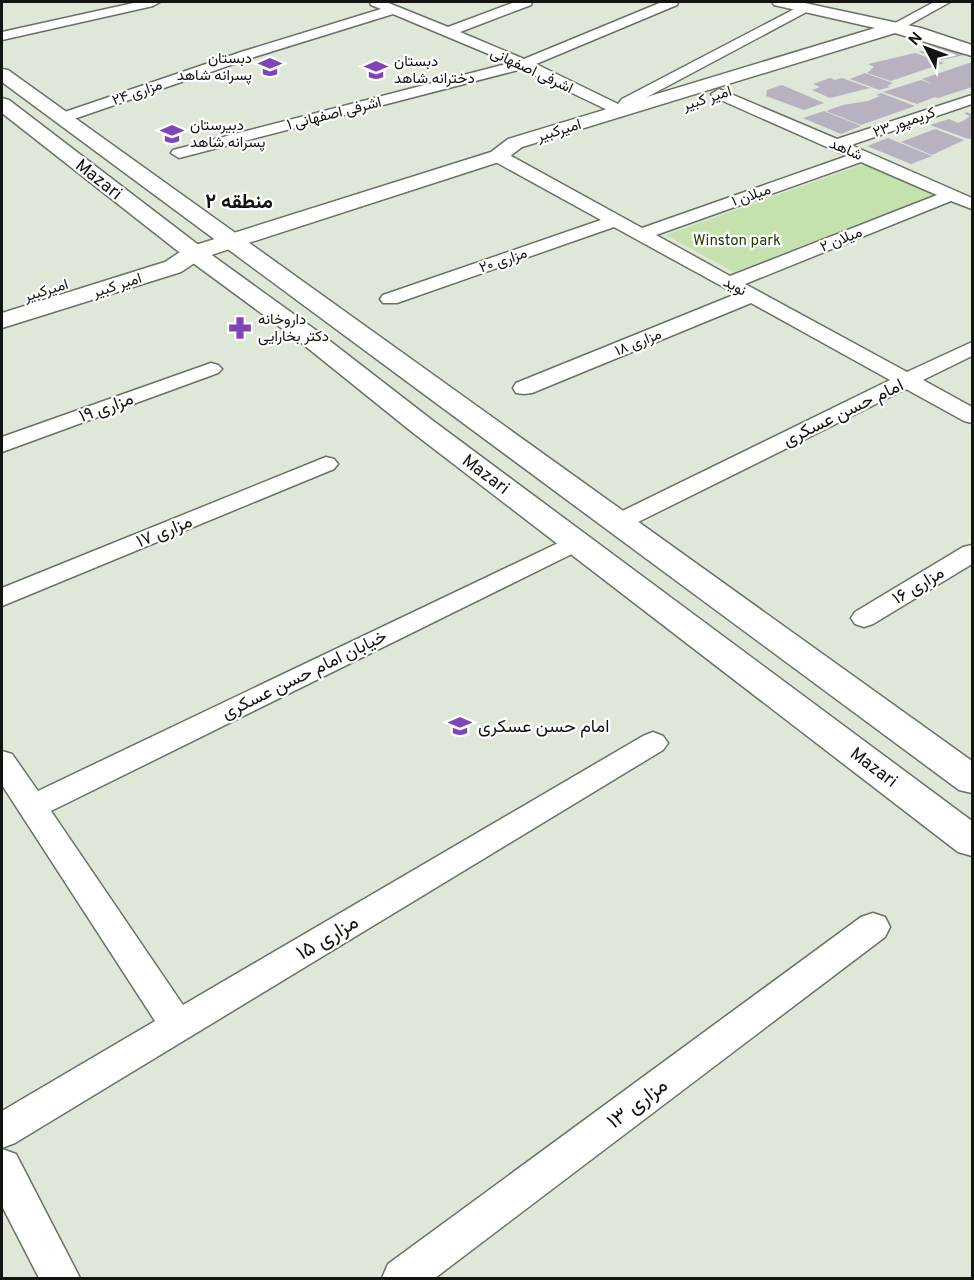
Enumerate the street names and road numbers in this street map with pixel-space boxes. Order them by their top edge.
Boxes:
street label: اشرفی اصفهانی [487,44,576,99]
street label: مزاری ۲۴ [110,76,165,111]
street label: امیر کبیر [680,83,734,117]
street label: اشرفی اصفهانی ۱ [285,94,384,135]
street label: کریمپور ۲۳ [871,104,939,143]
street label: امیرکبیر [534,116,584,147]
street label: شاهد [826,135,865,166]
street label: Mazari [70,155,126,206]
street label: میلان ۱ [729,181,774,212]
street label: میلان ۲ [818,223,866,257]
street label: مزاری ۲۰ [477,244,530,278]
street label: امیر کبیر [90,270,144,304]
street label: نوید [719,273,749,301]
street label: امیرکبیر [21,276,71,307]
street label: مزاری ۱۸ [612,325,665,361]
street label: امام حسن عسکری [780,374,908,452]
street label: مزاری ۱۹ [76,388,137,429]
street label: Mazari [457,450,513,501]
street label: مزاری ۱۷ [133,511,196,554]
street label: مزاری ۱۶ [889,562,949,611]
street label: خیابان امام حسن عسکری [218,625,391,725]
street label: Mazari [845,743,901,794]
street label: مزاری ۱۵ [292,909,364,967]
street label: مزاری ۱۳ [602,1072,674,1136]

